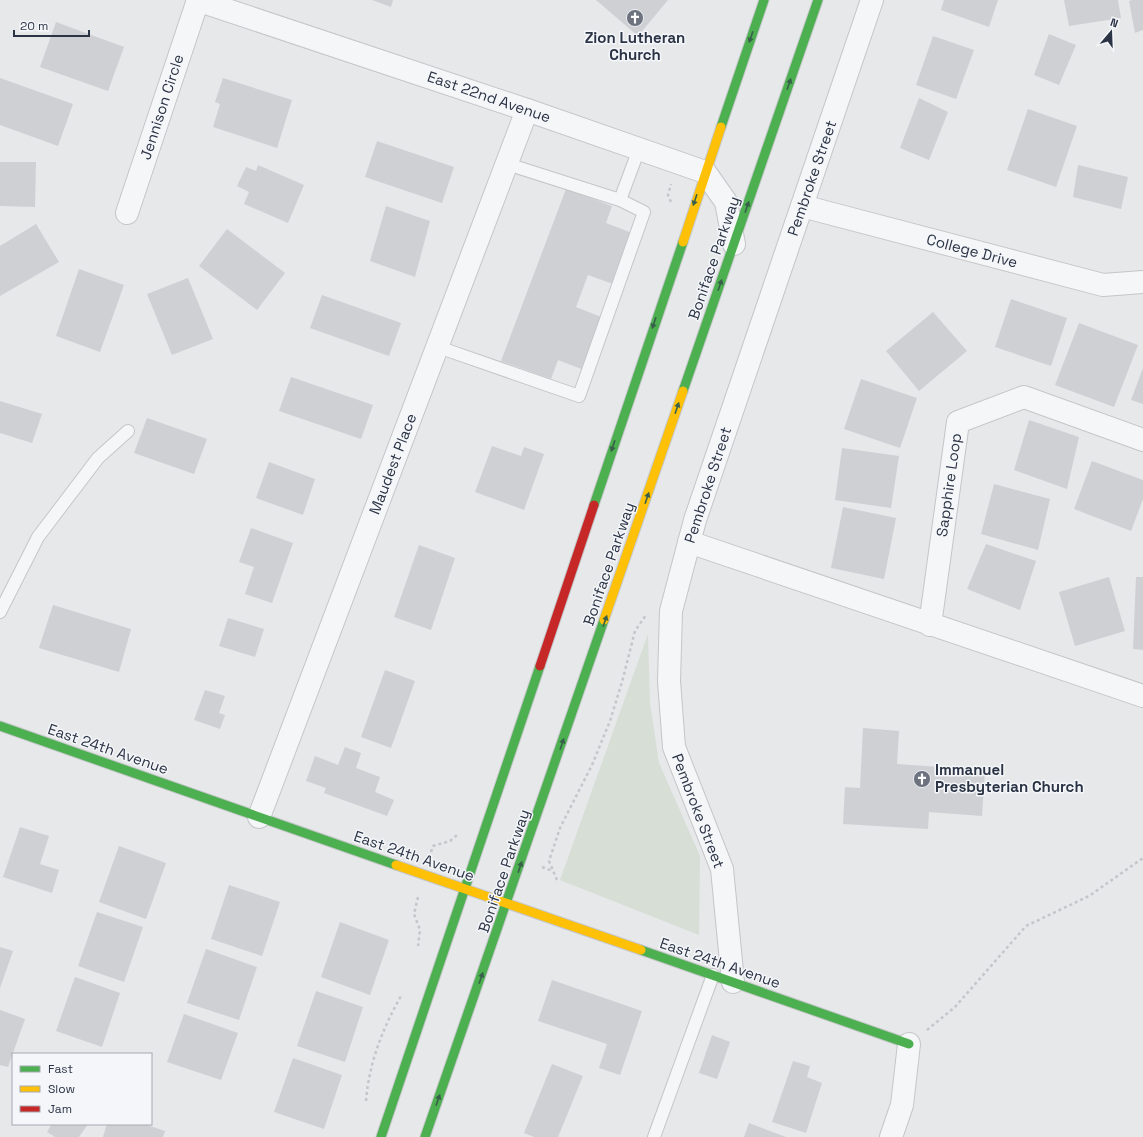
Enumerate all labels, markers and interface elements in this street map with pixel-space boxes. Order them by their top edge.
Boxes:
church icon: Zion Lutheran Church [625,8,645,28]
scale bar [14,12,89,38]
north arrow [1091,12,1131,52]
text: N [1108,15,1120,30]
text: 20 m [20,18,48,34]
place label: Zion Lutheran Church [585,28,685,64]
one-way arrow [748,31,754,43]
street label: Jennison Circle [136,52,188,162]
street label: East 22nd Avenue [425,67,553,127]
one-way arrow [786,78,792,90]
street label: Pembroke Street [783,117,840,238]
street label: Boniface Parkway [683,194,744,322]
one-way arrow [692,194,698,206]
one-way arrow [744,201,750,213]
street label: College Drive [925,229,1020,272]
one-way arrow [717,279,723,291]
one-way arrow [651,317,657,329]
one-way arrow [675,402,681,414]
street label: Maudest Place [365,411,421,517]
street label: Pembroke Street [680,424,735,545]
street label: Sapphire Loop [932,432,965,538]
one-way arrow [609,440,615,452]
one-way arrow [644,491,650,503]
street label: Boniface Parkway [578,500,639,628]
one-way arrow [602,614,608,626]
street label: East 24th Avenue [45,719,171,778]
one-way arrow [560,737,566,749]
street label: Pembroke Street [668,751,729,871]
place label: Immanuel Presbyterian Church [935,760,1084,796]
church icon: Immanuel Presbyterian Church [912,769,932,789]
street label: Boniface Parkway [473,807,534,935]
street label: East 24th Avenue [351,826,477,885]
one-way arrow [517,860,523,872]
street label: East 24th Avenue [657,933,783,992]
one-way arrow [479,971,485,983]
legend [12,1053,152,1125]
text: Fast [48,1061,73,1077]
text: Slow [48,1081,75,1097]
one-way arrow [436,1094,442,1106]
text: Jam [48,1101,72,1117]

